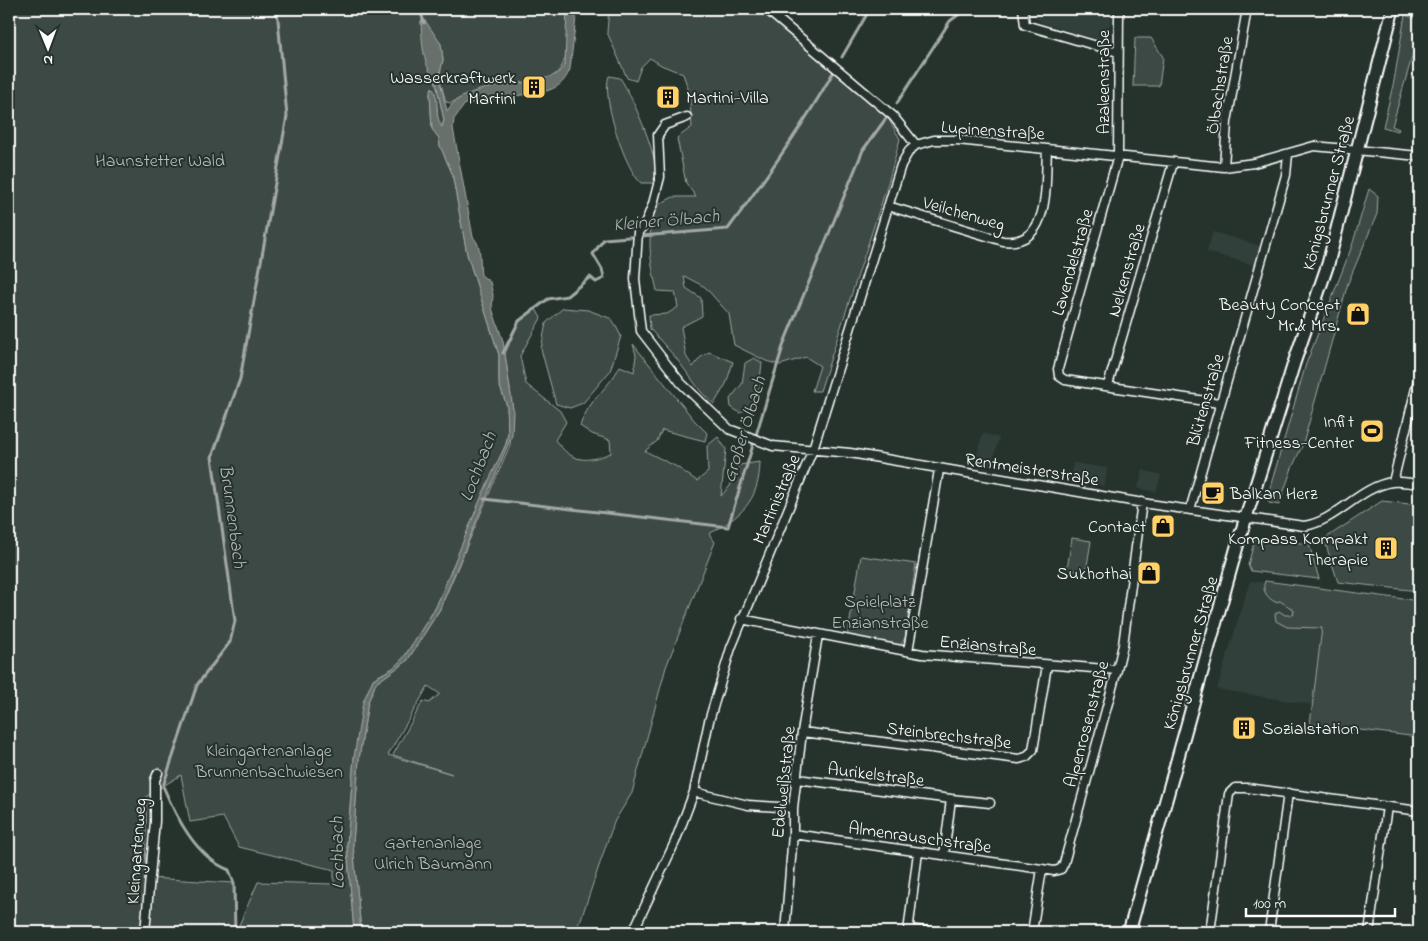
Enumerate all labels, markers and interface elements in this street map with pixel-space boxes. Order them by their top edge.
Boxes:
north arrow [22,22,72,72]
street label: Azaleenstraße [1092,29,1118,134]
street label: Ölbachstraße [1200,34,1242,136]
text: N [43,49,53,70]
place label: Wasserkraftwerk Martini [390,66,516,113]
building icon: Wasserkraftwerk Martini [521,74,547,100]
building icon: Martini-Villa [655,84,681,110]
place label: Martini-Villa [686,86,769,112]
street label: Königsbrunner Straße [1297,112,1364,274]
street label: Lupinenstraße [940,115,1046,149]
park label: Haunstetter Wald [95,149,225,175]
street label: Veilchenweg [918,191,1008,240]
water label: Kleiner Ölbach [612,203,721,240]
street label: Lavendelstraße [1046,205,1102,319]
street label: Nelkenstraße [1102,220,1154,320]
place label: Beauty Concept Mr.& Mrs. [1218,293,1340,340]
shop icon: Beauty Concept Mr.& Mrs. [1345,301,1371,327]
street label: Blütenstraße [1181,350,1233,451]
water label: Großer Ölbach [716,372,775,486]
place label: Infit Fitness-Center [1244,410,1354,457]
sports icon: Infit Fitness-Center [1359,418,1385,444]
water label: Lochbach [454,427,505,505]
street label: Rentmeisterstraße [963,448,1101,495]
street label: Martinistraße [747,450,809,549]
water label: Brunnenbach [211,463,252,571]
cafe icon: Balkan Herz [1200,480,1226,506]
place label: Balkan Herz [1229,482,1318,508]
shop icon: Contact [1150,513,1176,539]
place label: Contact [1088,515,1146,541]
place label: Kompass Kompakt Therapie [1228,527,1369,574]
building icon: Kompass Kompakt Therapie [1373,535,1399,561]
shop icon: Sukhothai [1136,560,1162,586]
place label: Sukhothai [1057,562,1132,588]
street label: Königsbrunner Straße [1158,573,1228,734]
park label: Spielplatz Enzianstraße [831,590,930,637]
street label: Enzianstraße [938,630,1038,664]
street label: Alpenrosenstraße [1059,658,1118,791]
building icon: Sozialstation [1231,715,1257,741]
street label: Steinbrechstraße [885,716,1014,758]
place label: Sozialstation [1262,717,1359,743]
street label: Edelweißstraße [766,724,804,840]
park label: Kleingartenanlage Brunnenbachwiesen [194,739,343,786]
street label: Aurikelstraße [826,757,926,795]
street label: Kleingartenweg [121,797,156,905]
water label: Lochbach [324,816,353,889]
street label: Almenrauschstraße [846,816,994,862]
park label: Gartenanlage Ulrich Baumann [374,831,492,878]
scale bar [1246,886,1394,918]
text: 100 m [1253,893,1286,915]

